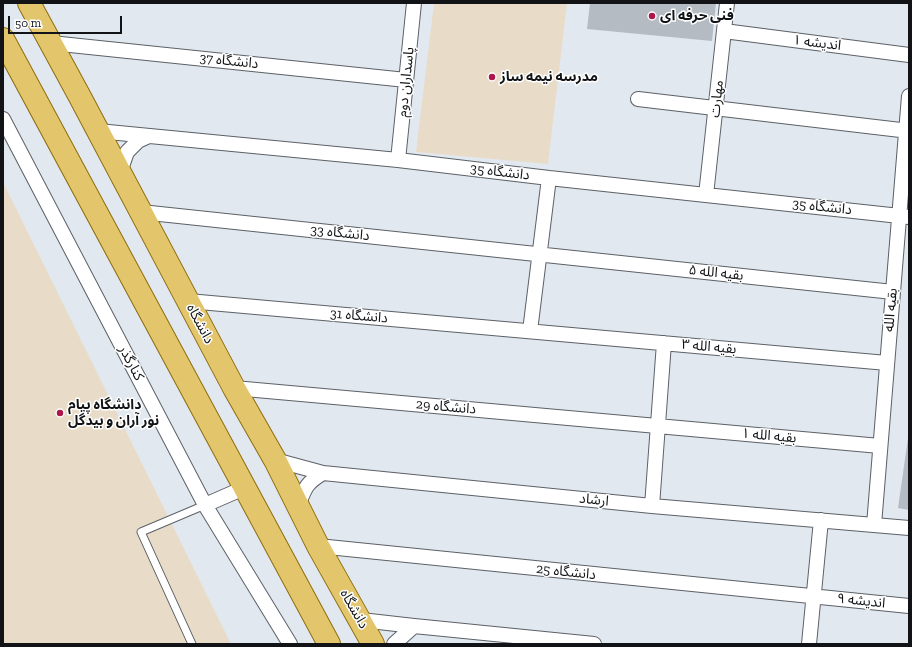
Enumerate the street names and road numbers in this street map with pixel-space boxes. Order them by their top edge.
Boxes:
street label: اندیشه ۱ [792,32,842,54]
street label: پاسداران دوم [394,46,418,118]
street label: دانشگاه 37 [199,50,259,72]
street label: مهارت [707,79,727,119]
street label: دانشگاه 35 [469,160,531,184]
street label: دانشگاه 35 [791,196,853,218]
street label: دانشگاه 33 [310,222,370,244]
street label: بقیه الله ۵ [688,262,744,284]
street label: بقیه الله [881,287,901,333]
street label: دانشگاه [183,301,217,347]
street label: دانشگاه 31 [329,305,389,327]
street label: بقیه الله ۳ [681,336,737,358]
street label: کنارگذر [115,342,147,384]
street label: دانشگاه 29 [415,396,477,418]
street label: بقیه الله ۱ [741,425,797,447]
street label: ارشاد [578,490,610,510]
street label: دانشگاه 25 [535,561,597,583]
street label: دانشگاه [336,586,372,632]
street label: اندیشه ۹ [836,590,886,612]

